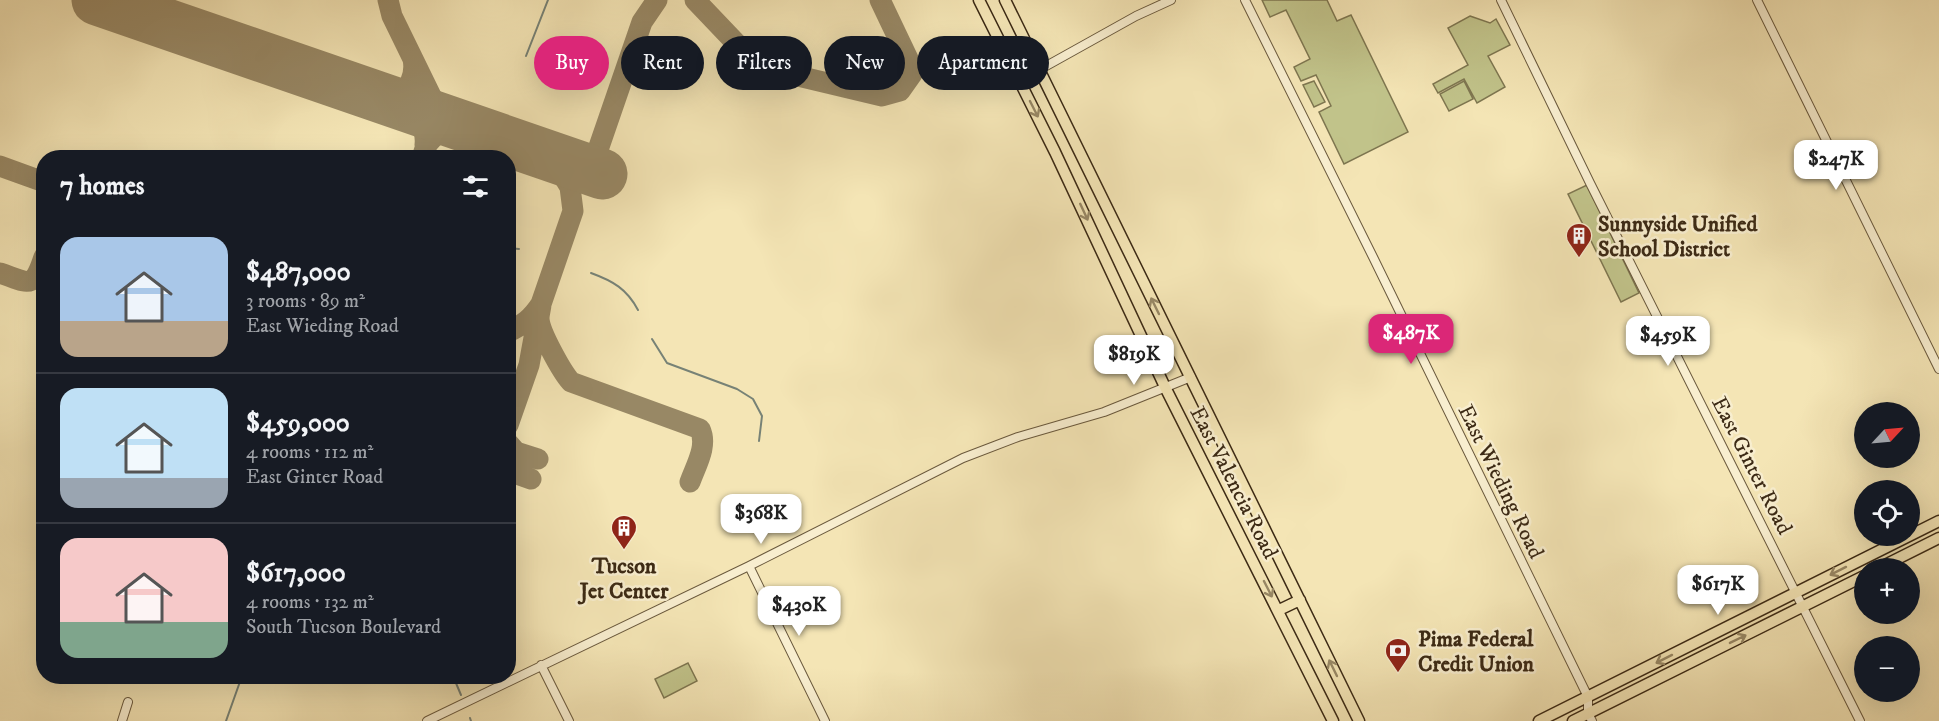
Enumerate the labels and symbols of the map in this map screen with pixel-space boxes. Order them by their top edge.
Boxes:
one-way arrow [1028,99,1040,117]
pin: $247K [1794,140,1878,191]
one-way arrow [1078,203,1090,221]
place label: Sunnyside Unified School District [1598,211,1758,263]
building icon: Sunnyside Unified School District [1564,221,1594,259]
one-way arrow [1149,297,1161,315]
pin: $487K [1369,314,1453,365]
pin: $459K [1626,316,1710,367]
pin: $819K [1092,335,1176,386]
street label: East Ginter Road [1705,392,1798,539]
street label: East Wieding Road [1452,400,1550,563]
street label: East Valencia Road [1184,402,1284,564]
north arrow [1854,402,1920,468]
pin: $368K [719,494,803,545]
building icon: Tucson Jet Center [609,513,639,551]
place label: Tucson Jet Center [577,553,669,605]
pin: $617K [1676,565,1760,616]
one-way arrow [1830,566,1848,578]
one-way arrow [1263,579,1274,597]
pin: $430K [757,586,841,637]
place label: Pima Federal Credit Union [1418,626,1535,678]
one-way arrow [1729,633,1747,644]
bank icon: Pima Federal Credit Union [1383,636,1413,674]
one-way arrow [1656,654,1674,665]
one-way arrow [1327,660,1339,678]

